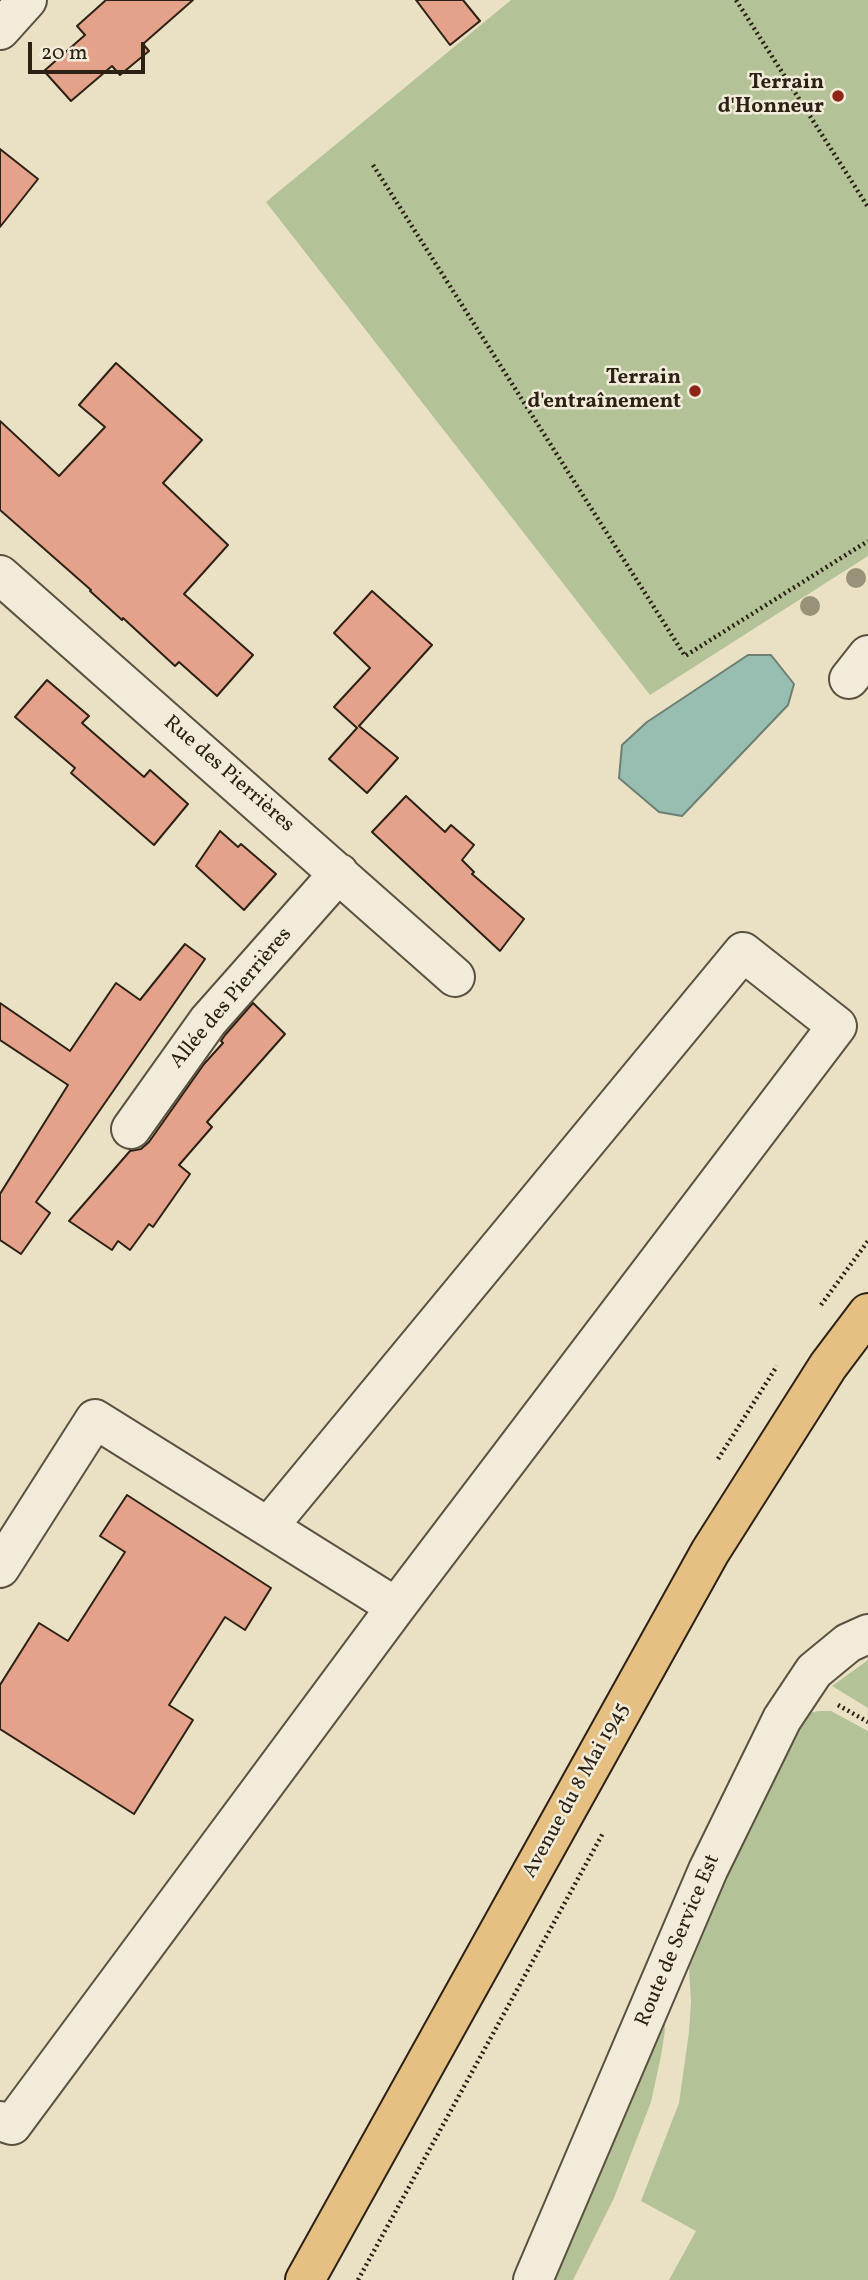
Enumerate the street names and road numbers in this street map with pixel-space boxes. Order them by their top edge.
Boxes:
street label: Rue des Pierrières [157,711,299,839]
street label: Allée des Pierrières [166,923,298,1075]
street label: Avenue du 8 Mai 1945 [518,1699,636,1883]
street label: Route de Service Est [631,1851,727,2031]

